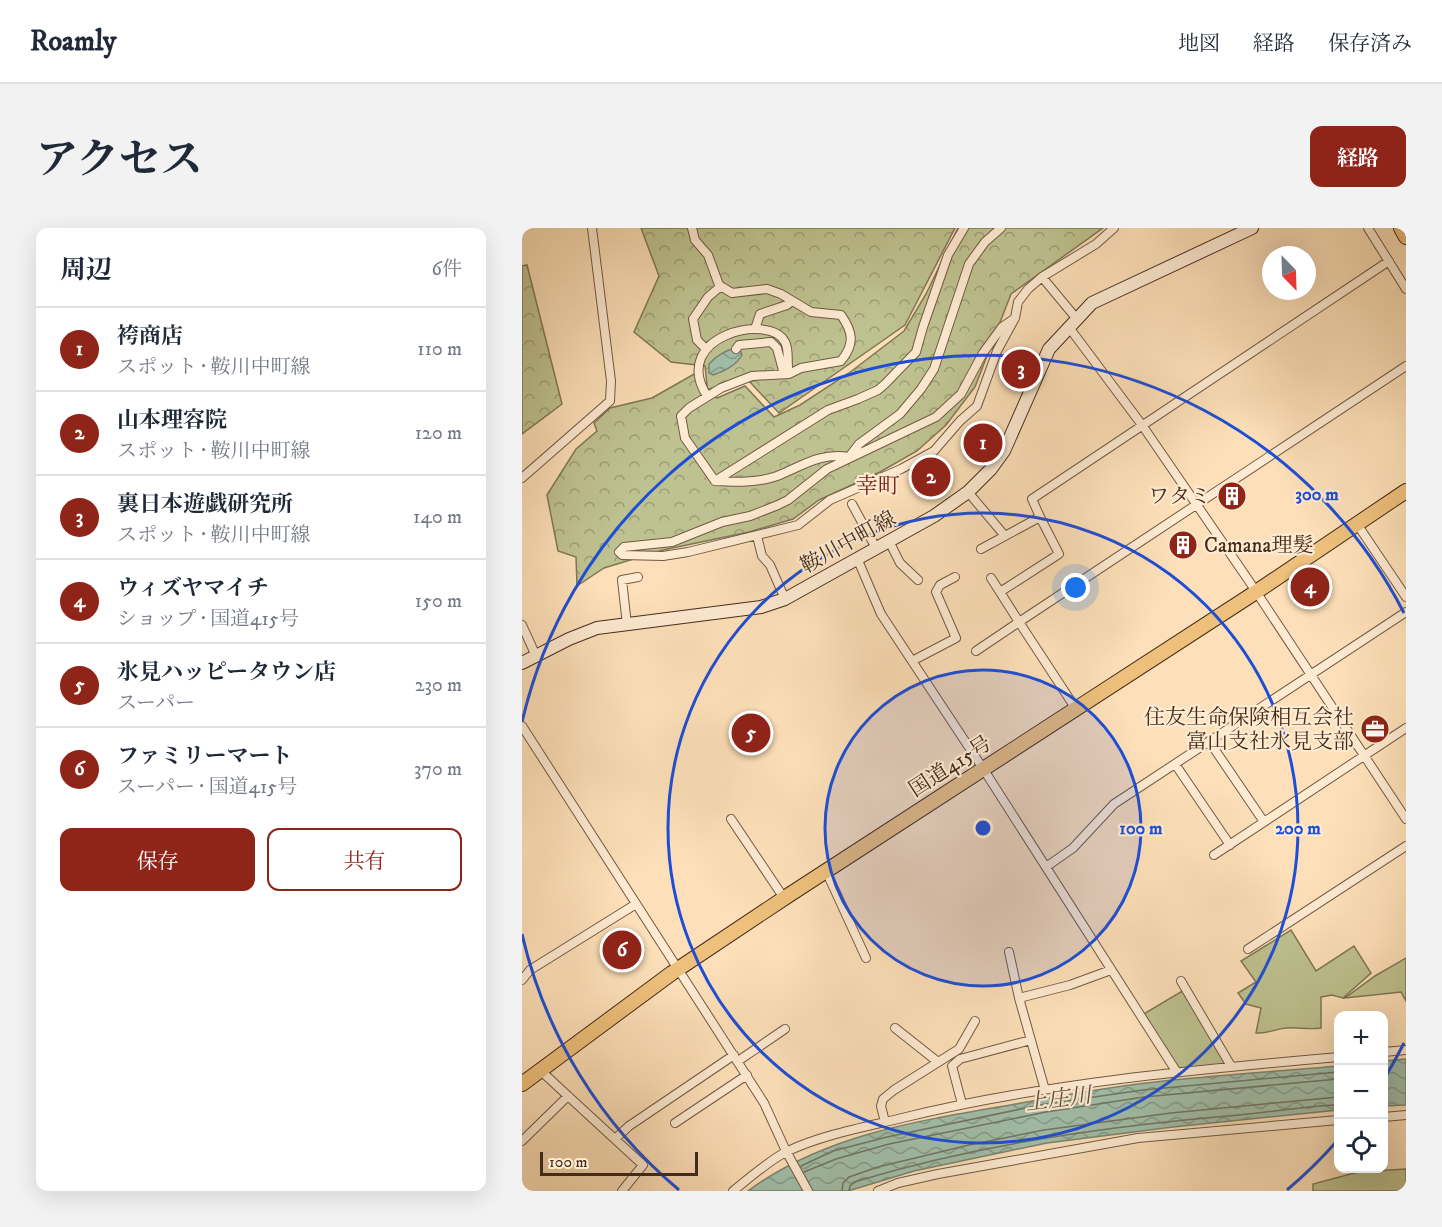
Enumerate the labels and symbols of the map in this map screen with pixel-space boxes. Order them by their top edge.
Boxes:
north arrow [1262,246,1316,300]
pin: 3 [1002,346,1040,392]
pin: 1 [964,420,1002,466]
pin: 2 [912,454,950,500]
district label: 幸町 [856,473,900,500]
building icon: ワタミ [1216,480,1248,512]
place label: ワタミ [1148,484,1211,510]
text: 300 m [1295,484,1339,506]
street label: 鞍川中町線 [796,506,901,580]
building icon: Camana理髮 [1167,529,1199,561]
place label: Camana理髮 [1204,533,1313,559]
pin: 4 [1290,564,1330,610]
your location [1061,573,1090,602]
place label: 住友生命保険相互会社 富山支社氷見支部 [1144,705,1354,755]
pin: 5 [732,710,770,756]
office icon: 住友生命保険相互会社 富山支社氷見支部 [1359,713,1391,745]
street label: 国道415号 [904,731,997,803]
centre of rings [973,818,993,838]
text: 100 m [1119,818,1163,840]
text: 200 m [1275,818,1321,840]
pin: 6 [602,928,642,972]
water label: 上庄川 [1024,1082,1095,1117]
scale bar [540,1149,698,1176]

